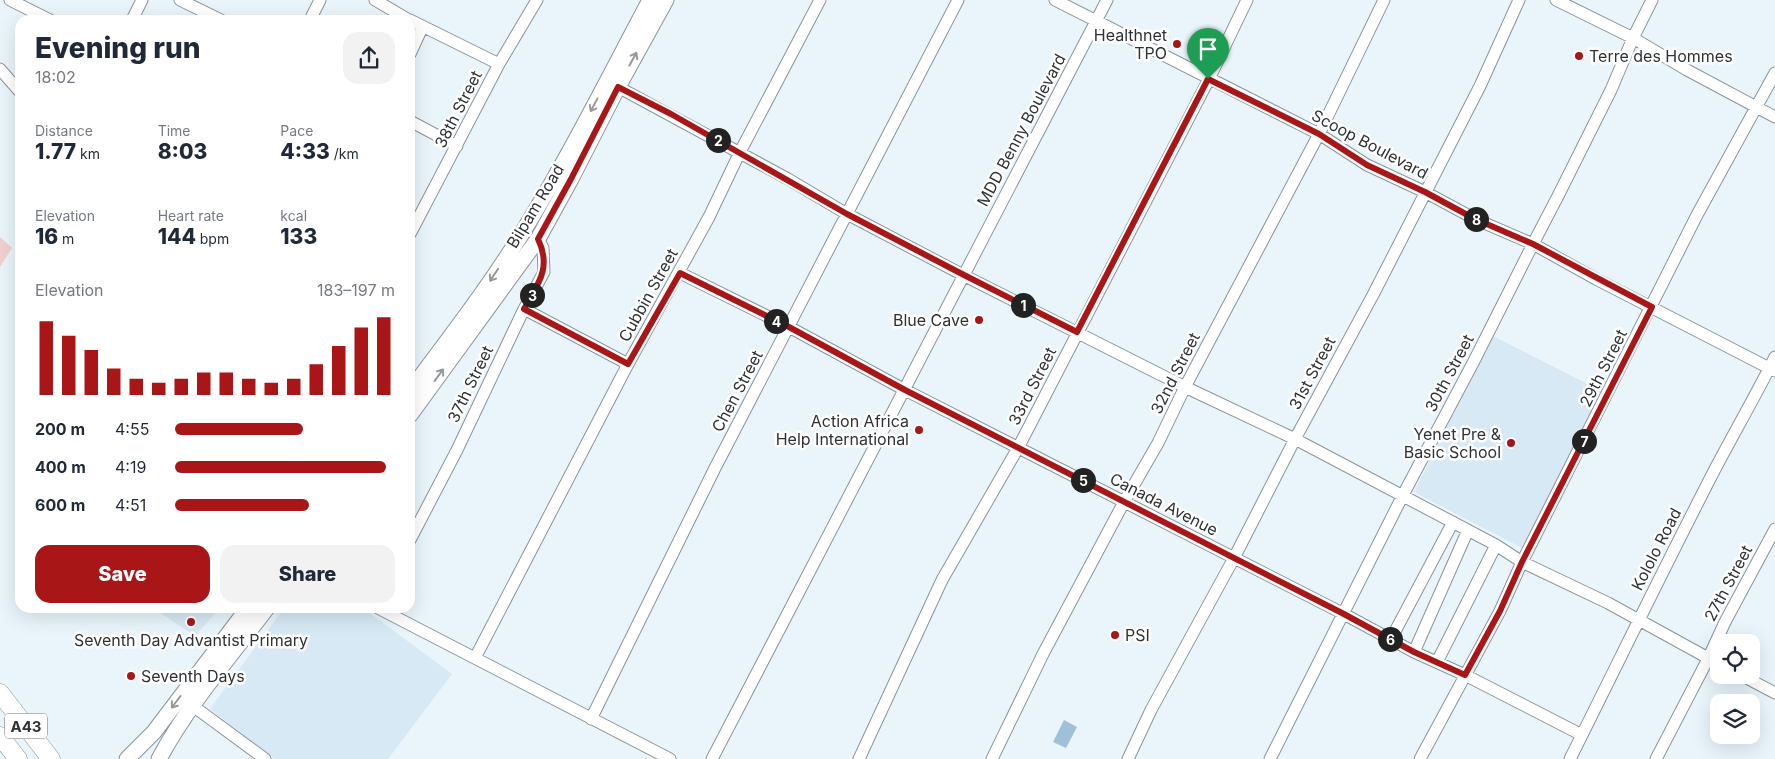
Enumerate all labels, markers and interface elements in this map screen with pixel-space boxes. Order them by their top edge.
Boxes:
place label: Healthnet TPO [1094,25,1167,63]
pin [1187,28,1229,79]
text: Evening run [35,31,201,65]
button: share [343,32,395,84]
icon: arrive [1194,35,1222,63]
marker: Healthnet TPO [1171,38,1183,50]
place label: Terre des Hommes [1589,46,1733,66]
street label: MDD Benny Boulevard [972,50,1070,210]
marker: Terre des Hommes [1573,50,1585,62]
one-way arrow [629,52,639,66]
text: 18:02 [35,67,76,87]
street label: 38th Street [430,67,486,151]
one-way arrow [589,97,599,112]
street label: Scoop Boulevard [1308,105,1432,183]
text: Distance [35,122,93,139]
text: Time [158,122,191,139]
text: Pace [280,122,313,139]
pin: 2 [706,128,730,152]
text: 2 [714,132,723,149]
text: 1.77 [35,139,76,164]
text: 8:03 [158,139,207,164]
text: 4:33 [280,139,330,164]
text: km [76,145,100,162]
text: /km [330,145,359,162]
street label: Bilpam Road [502,160,568,252]
pin: 8 [1464,206,1488,232]
text: Elevation [35,207,95,224]
text: Heart rate [158,207,224,224]
text: kcal [280,207,307,224]
text: 8 [1472,211,1481,228]
text: 16 [35,224,58,249]
text: 144 [158,224,196,249]
text: 133 [280,224,317,249]
text: m [58,230,74,247]
text: bpm [196,230,229,247]
street label: Cubbin Street [614,245,682,345]
one-way arrow [489,267,499,281]
text: Elevation [35,280,104,300]
text: 183–197 m [317,280,395,300]
pin: 3 [520,282,544,308]
text: 3 [528,287,537,304]
pin: 1 [1010,292,1036,318]
text: 1 [1020,297,1027,314]
pin: 4 [764,308,788,334]
place label: Blue Cave [893,310,969,330]
text: 4 [772,313,781,330]
marker: Blue Cave [973,314,985,326]
street label: 29th Street [1575,326,1631,410]
street label: 32nd Street [1146,329,1204,417]
street label: 30th Street [1420,331,1478,415]
street label: 31st Street [1284,333,1340,413]
street label: 37th Street [443,342,497,426]
street label: 33rd Street [1004,344,1060,428]
street label: Chen Street [707,347,767,435]
one-way arrow [434,368,444,382]
place label: Action Africa Help International [776,411,909,449]
text: 200 m [35,419,85,439]
text: 4:55 [115,419,149,439]
marker: Action Africa Help International [913,424,925,436]
place label: Yenet Pre & Basic School [1404,424,1502,462]
pin: 7 [1572,428,1596,454]
text: 7 [1580,433,1589,450]
marker: Yenet Pre & Basic School [1505,437,1517,449]
text: 400 m [35,457,86,477]
text: 4:19 [115,457,146,477]
pin: 5 [1070,468,1096,492]
street label: Canada Avenue [1107,468,1221,540]
text: 5 [1079,472,1088,489]
text: 600 m [35,495,85,515]
text: 4:51 [115,495,146,515]
street label: Kololo Road [1627,504,1685,594]
street label: 27th Street [1700,542,1756,624]
button: Save [35,545,210,603]
button: Share [220,545,395,603]
marker: Seventh Day Advantist Primary [185,616,197,628]
place label: PSI [1125,625,1150,645]
pin: 6 [1378,626,1402,652]
marker: PSI [1109,629,1121,641]
place label: Seventh Day Advantist Primary [74,630,308,650]
text: 6 [1386,631,1395,648]
map controls [1710,634,1760,744]
button: locate [1710,634,1760,684]
place label: Seventh Days [141,666,245,686]
marker: Seventh Days [125,670,137,682]
button: layers [1710,694,1760,744]
one-way arrow [171,695,182,708]
road number: A43 [5,714,47,738]

